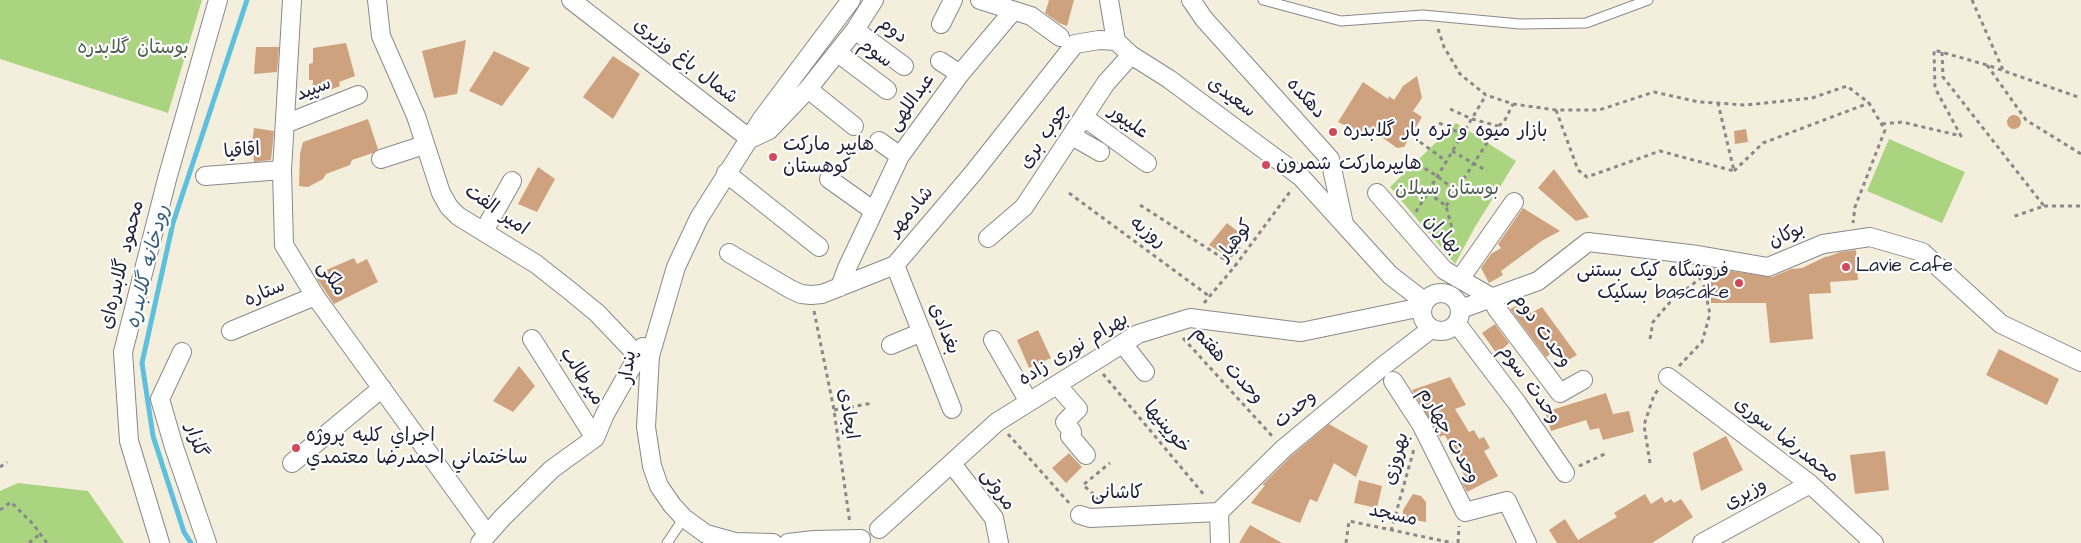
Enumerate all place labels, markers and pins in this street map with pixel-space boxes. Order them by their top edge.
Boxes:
place label: بازار میوه و تره بار گلابدره [1343,121,1548,143]
marker: بازار میوه و تره بار گلابدره [1327,126,1339,138]
place label: هایپر مارکت کوهستان [783,135,874,179]
marker: هایپر مارکت کوهستان [767,151,779,163]
place label: هایپرمارکت شمرون [1276,154,1422,176]
marker: هایپرمارکت شمرون [1260,159,1272,171]
place label: Lavie cafe [1856,256,1953,278]
place label: فروشگاه کیک بستنی بسکیک bascake [1576,261,1729,305]
marker: Lavie cafe [1840,261,1852,273]
marker: فروشگاه کیک بستنی بسکیک bascake [1733,277,1745,289]
place label: اجراي كليه پروژه ساختماني احمدرضا معتمدي [306,426,528,470]
marker: اجراي كليه پروژه ساختماني احمدرضا معتمدي [290,442,302,454]

